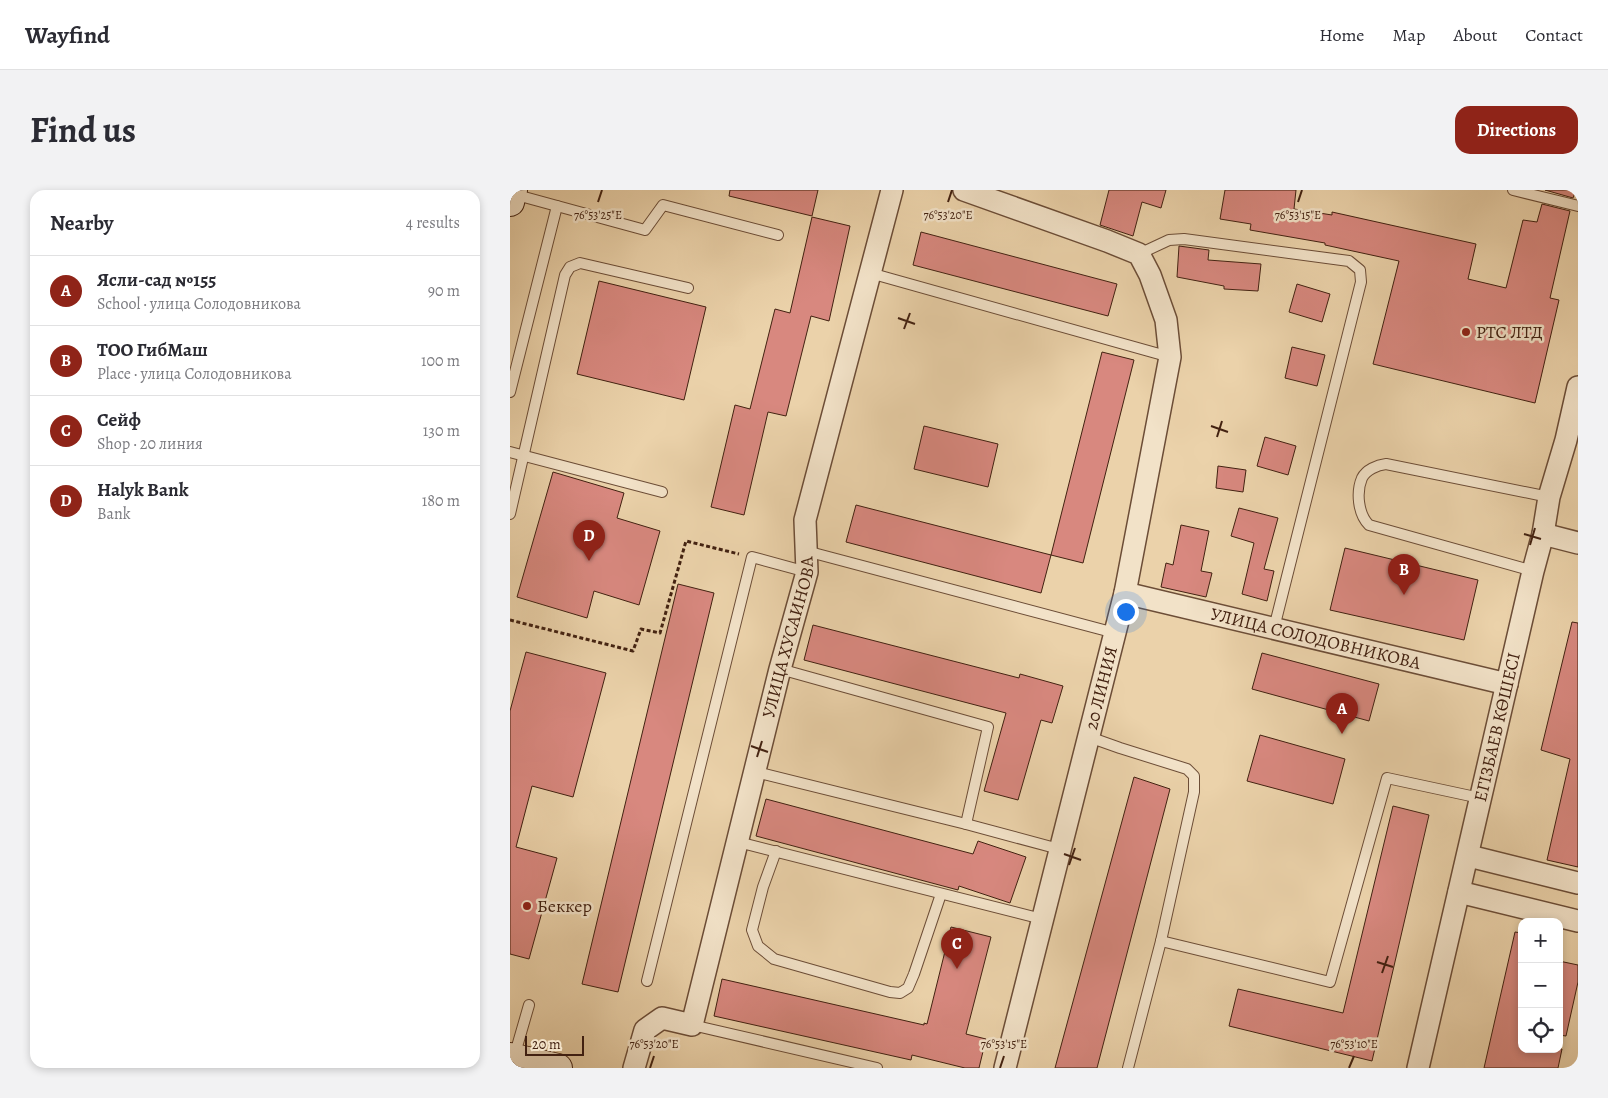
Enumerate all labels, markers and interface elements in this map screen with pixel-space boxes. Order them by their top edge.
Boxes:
text: Wayfind [25,19,110,51]
text: Home [1319,23,1364,47]
text: Map [1392,23,1425,47]
text: About [1453,23,1497,47]
text: Contact [1525,23,1583,47]
text: Find us [30,106,136,154]
button: Directions [1455,106,1578,154]
text: 76°53'25"E [574,207,622,223]
text: 76°53'20"E [923,207,973,223]
text: 76°53'15"E [1275,207,1321,223]
text: Nearby [50,209,113,237]
text: 4 results [406,212,460,234]
text: Ясли-сад №155 [97,267,216,293]
text: A [61,280,71,302]
text: 90 m [428,280,460,302]
text: School · улица Солодовникова [97,293,301,315]
place label: РТС ЛТД [1476,320,1543,344]
marker: РТС ЛТД [1460,326,1472,338]
text: ТОО ГибМаш [97,337,208,363]
text: B [61,350,71,372]
text: 100 m [421,350,460,372]
text: Place · улица Солодовникова [97,363,292,385]
text: Сейф [97,407,141,433]
text: C [61,420,71,442]
text: 130 m [423,420,460,442]
text: Shop · 20 линия [97,433,203,455]
text: Halyk Bank [97,477,189,503]
text: D [60,490,72,512]
text: 180 m [422,490,460,512]
text: Bank [97,503,131,525]
pin: D [573,520,605,561]
pin: B [1388,554,1420,595]
street label: УЛИЦА ХУСАИНОВА [756,556,820,720]
your location [1113,599,1139,625]
street label: УЛИЦА СОЛОДОВНИКОВА [1208,602,1424,675]
street label: 20 ЛИНИЯ [1079,644,1123,732]
street label: ЕГІЗБАЕВ КӨШЕСІ [1468,650,1526,804]
pin: A [1326,693,1358,734]
place label: Беккер [537,894,592,918]
marker: Беккер [521,900,533,912]
map controls [1518,918,1563,1053]
button: + [1518,918,1563,963]
pin: C [941,928,973,969]
button: − [1518,963,1563,1008]
button: locate [1518,1008,1563,1053]
scale bar [525,1033,584,1056]
text: 20 m [532,1035,561,1054]
text: 76°53'20"E [629,1036,679,1052]
text: 76°53'15"E [981,1036,1027,1052]
text: 76°53'10"E [1330,1036,1378,1052]

